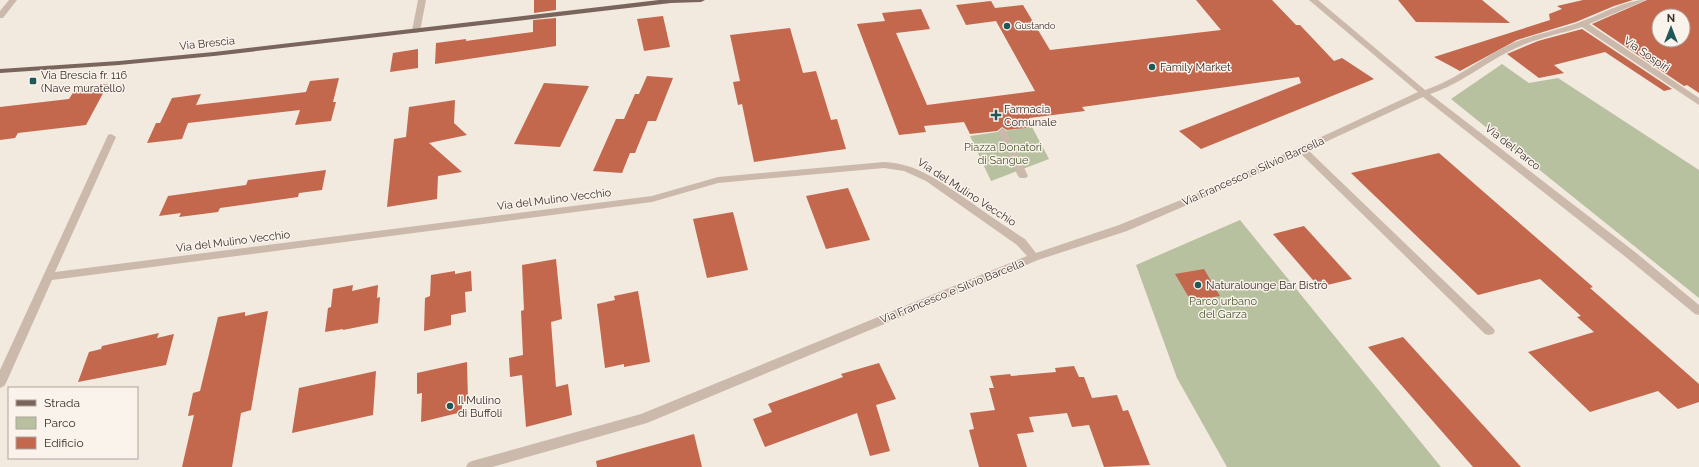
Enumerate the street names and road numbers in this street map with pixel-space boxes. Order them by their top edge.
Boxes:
street label: Via Brescia [179,34,236,53]
street label: Via Sospiri [1621,34,1672,75]
street label: Via del Parco [1483,122,1543,173]
street label: Via Francesco e Silvio Barcella [1180,134,1326,209]
street label: Via del Mulino Vecchio [915,156,1019,229]
street label: Via del Mulino Vecchio [496,186,612,213]
street label: Via del Mulino Vecchio [175,228,291,255]
street label: Via Francesco e Silvio Barcella [878,257,1026,326]

